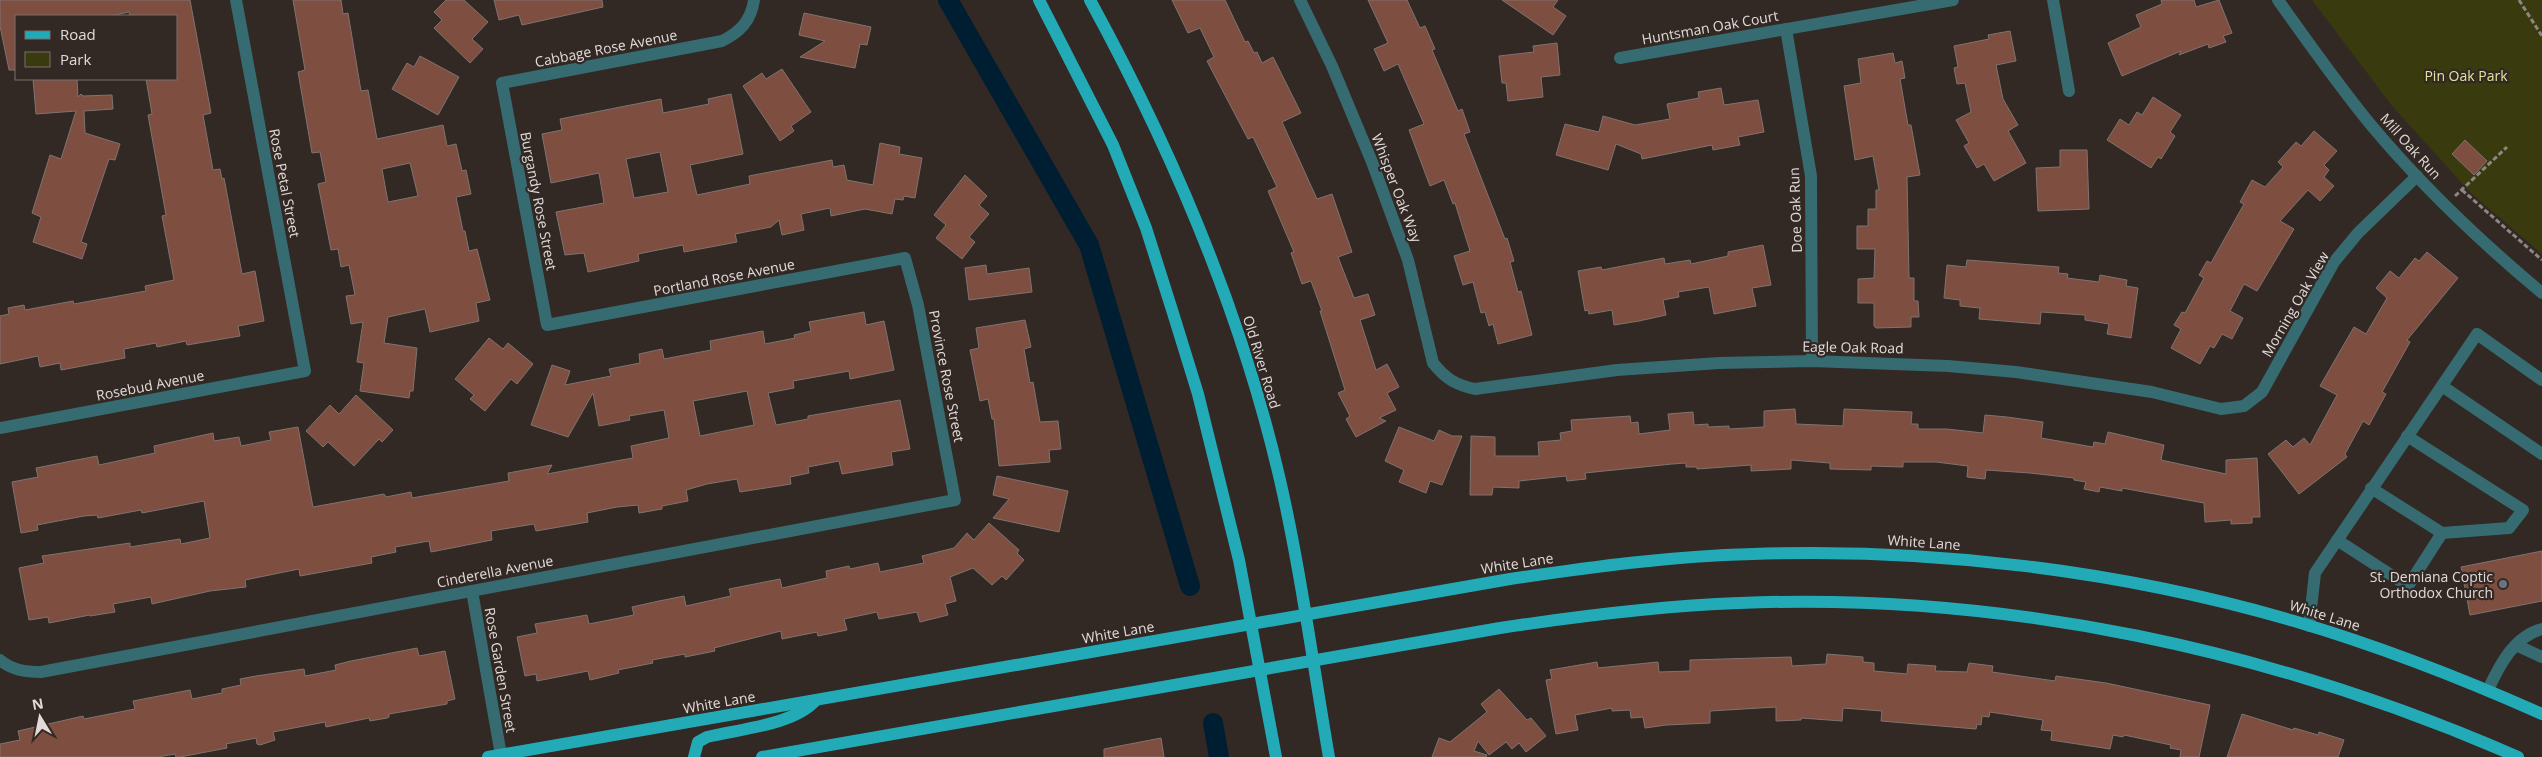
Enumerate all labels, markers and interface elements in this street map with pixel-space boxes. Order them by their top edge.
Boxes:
street label: Huntsman Oak Court [1640,6,1780,48]
legend [15,15,178,80]
text: Road [60,24,96,44]
street label: Cabbage Rose Avenue [533,25,679,71]
text: Park [60,49,91,69]
park label: Pin Oak Park [2424,66,2508,85]
street label: Mill Oak Run [2376,109,2446,183]
street label: Rose Petal Street [265,127,305,239]
street label: Burgandy Rose Street [516,130,562,272]
street label: Whisper Oak Way [1368,131,1427,246]
street label: Doe Oak Run [1784,167,1806,253]
street label: Morning Oak View [2257,248,2333,360]
street label: Portland Rose Avenue [652,254,796,300]
street label: Province Rose Street [925,308,969,444]
street label: Old River Road [1239,313,1285,411]
street label: Eagle Oak Road [1802,337,1904,357]
street label: Rosebud Avenue [94,365,206,405]
street label: White Lane [1887,530,1961,554]
street label: White Lane [1479,548,1555,578]
street label: Cinderella Avenue [435,550,555,592]
place label: St. Demiana Coptic Orthodox Church [2370,567,2493,602]
marker: St. Demiana Coptic Orthodox Church [2497,578,2509,590]
street label: White Lane [2287,595,2363,635]
street label: Rose Garden Street [481,606,521,734]
street label: White Lane [1080,616,1156,648]
street label: White Lane [681,686,757,718]
north arrow [15,692,65,742]
text: N [30,693,45,714]

